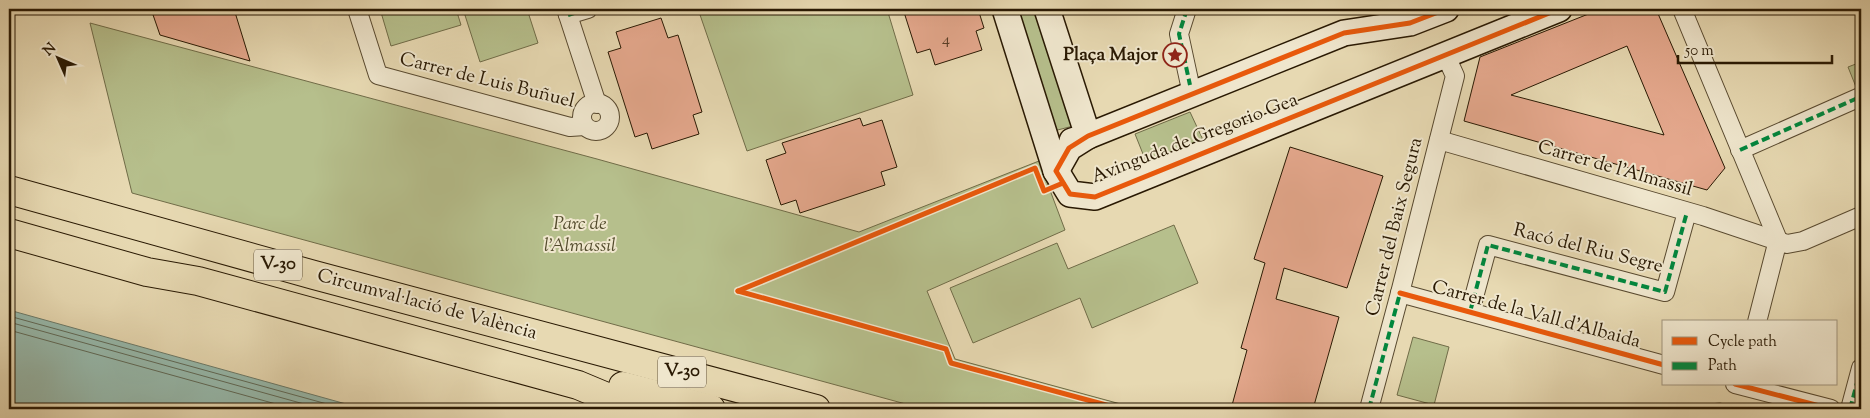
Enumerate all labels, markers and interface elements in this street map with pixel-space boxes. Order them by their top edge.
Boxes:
house number: 4 [942,29,950,52]
north arrow [32,32,82,82]
scale bar [1678,32,1831,64]
text: N [39,39,61,61]
text: 50 m [1684,41,1714,62]
place label: Plaça Major [1063,42,1159,69]
place icon: Plaça Major [1162,42,1188,68]
street label: Carrer de Luis Buñuel [397,46,577,116]
street label: Avinguda de Gregorio Gea [1088,87,1302,191]
street label: Carrer de l'Almassil [1534,134,1696,204]
street label: Carrer del Baix Segura [1360,135,1430,319]
park label: Parc de l'Almassil [544,211,616,260]
street label: Racó del Riu Segre [1510,217,1666,281]
road number: V-30 [254,250,302,280]
street label: Circumval·lació de València [314,263,540,347]
street label: Carrer de la Vall d'Albaida [1429,274,1644,356]
legend [1662,320,1838,386]
text: Cycle path [1708,332,1777,353]
text: Path [1708,356,1737,377]
road number: V-30 [658,357,706,388]

